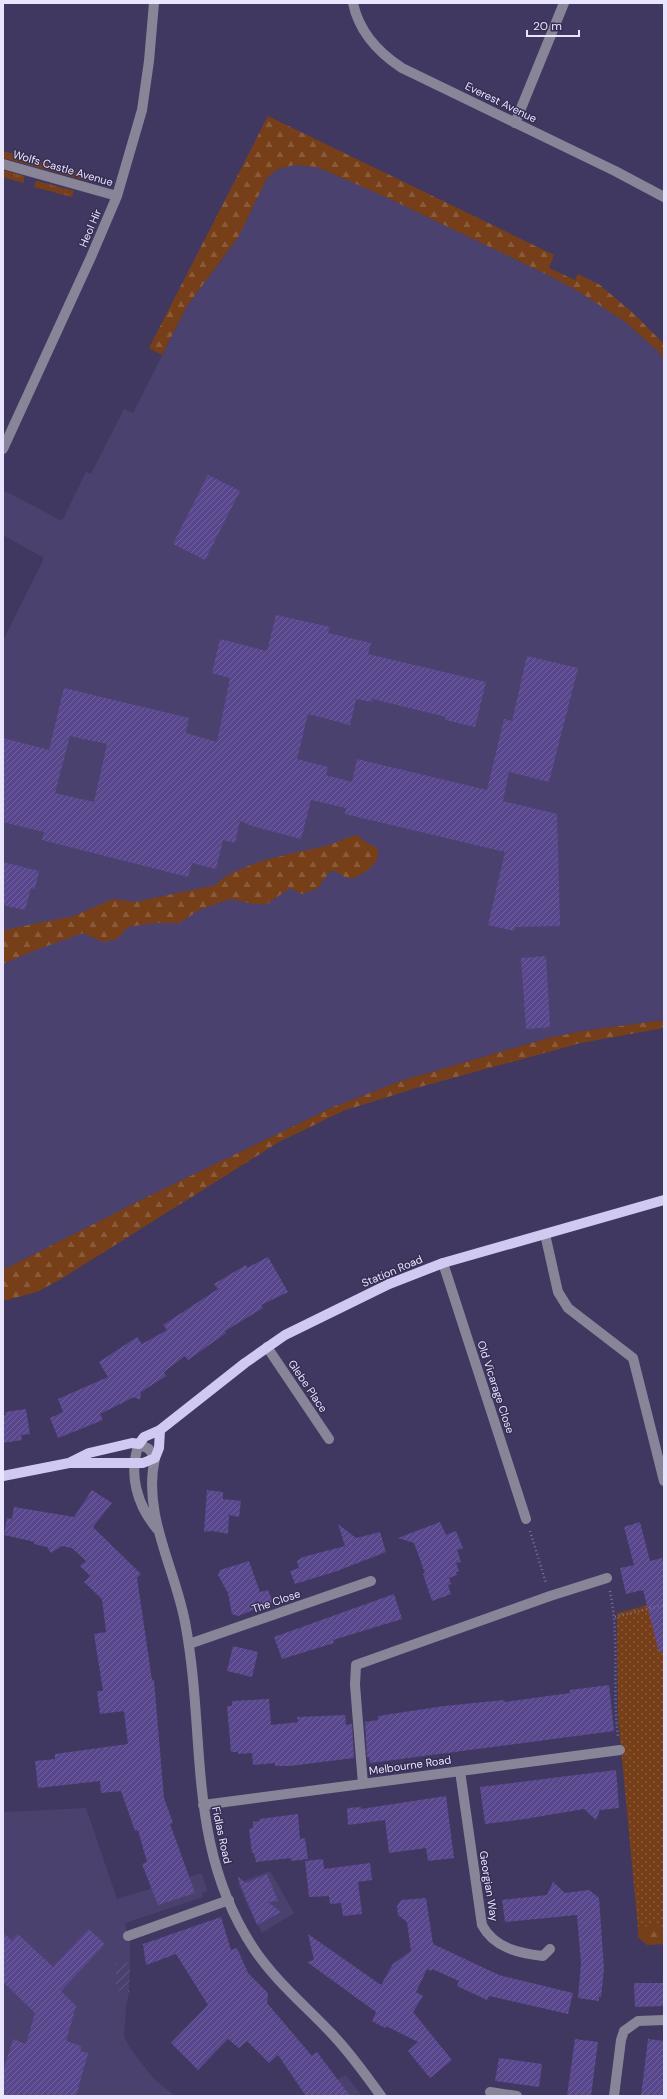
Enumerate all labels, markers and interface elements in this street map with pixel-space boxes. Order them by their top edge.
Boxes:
scale bar [527,12,579,38]
text: 20 m [533,18,562,34]
street label: Everest Avenue [463,79,539,125]
street label: Wolfs Castle Avenue [11,147,115,189]
street label: Heol Hir [76,207,104,249]
street label: Station Road [359,1252,425,1290]
street label: Old Vicarage Close [474,1339,518,1435]
street label: Glebe Place [285,1357,331,1415]
street label: The Close [250,1586,302,1616]
street label: Melbourne Road [368,1752,452,1778]
street label: Fidlas Road [209,1805,235,1865]
street label: Georgian Way [477,1850,501,1922]

